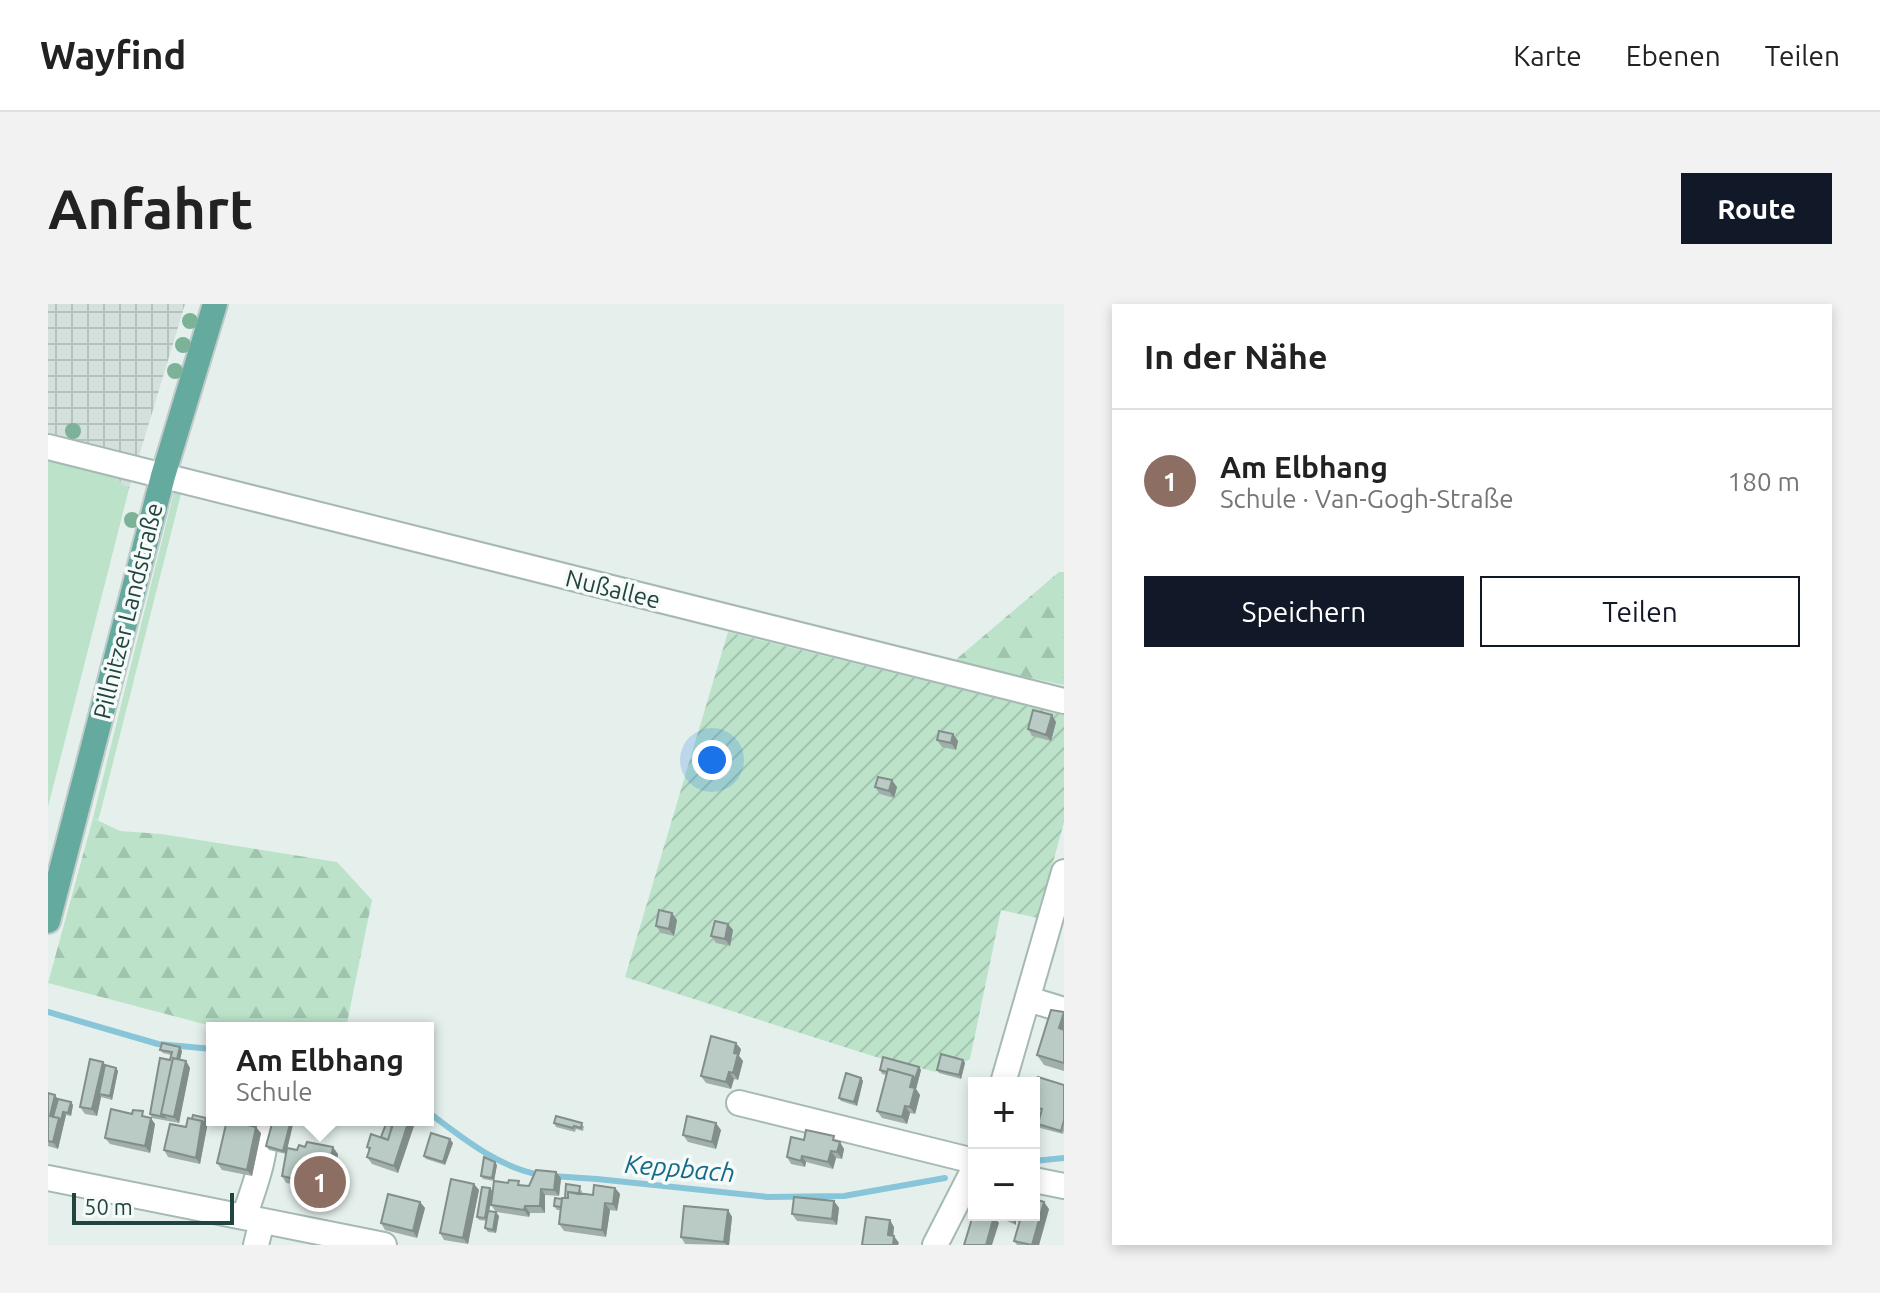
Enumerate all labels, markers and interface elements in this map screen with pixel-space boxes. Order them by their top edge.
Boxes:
text: Wayfind [40,34,186,76]
text: Karte [1513,40,1582,71]
text: Ebenen [1626,40,1721,71]
text: Teilen [1765,40,1840,71]
button: Route [1681,173,1832,244]
text: Anfahrt [48,177,253,240]
text: In der Nähe [1144,337,1327,375]
text: Am Elbhang [1220,450,1388,484]
text: 1 [1163,467,1177,496]
text: 180 m [1728,467,1800,496]
text: Schule · Van-Gogh-Straße [1220,484,1514,513]
street label: Pillnitzer Landstraße [88,500,168,722]
street label: Nußallee [563,564,663,614]
button: Speichern [1144,576,1464,647]
button: Teilen [1480,576,1800,647]
your location [692,740,732,780]
popup [206,1022,434,1126]
text: Am Elbhang [236,1043,404,1077]
text: Schule [236,1077,313,1106]
map controls [968,1077,1040,1221]
button: + [968,1077,1040,1149]
water label: Keppbach [624,1149,736,1187]
button: − [968,1149,1040,1221]
pin: 1 [294,1152,346,1212]
scale bar [72,1189,234,1225]
text: 50 m [84,1194,133,1219]

